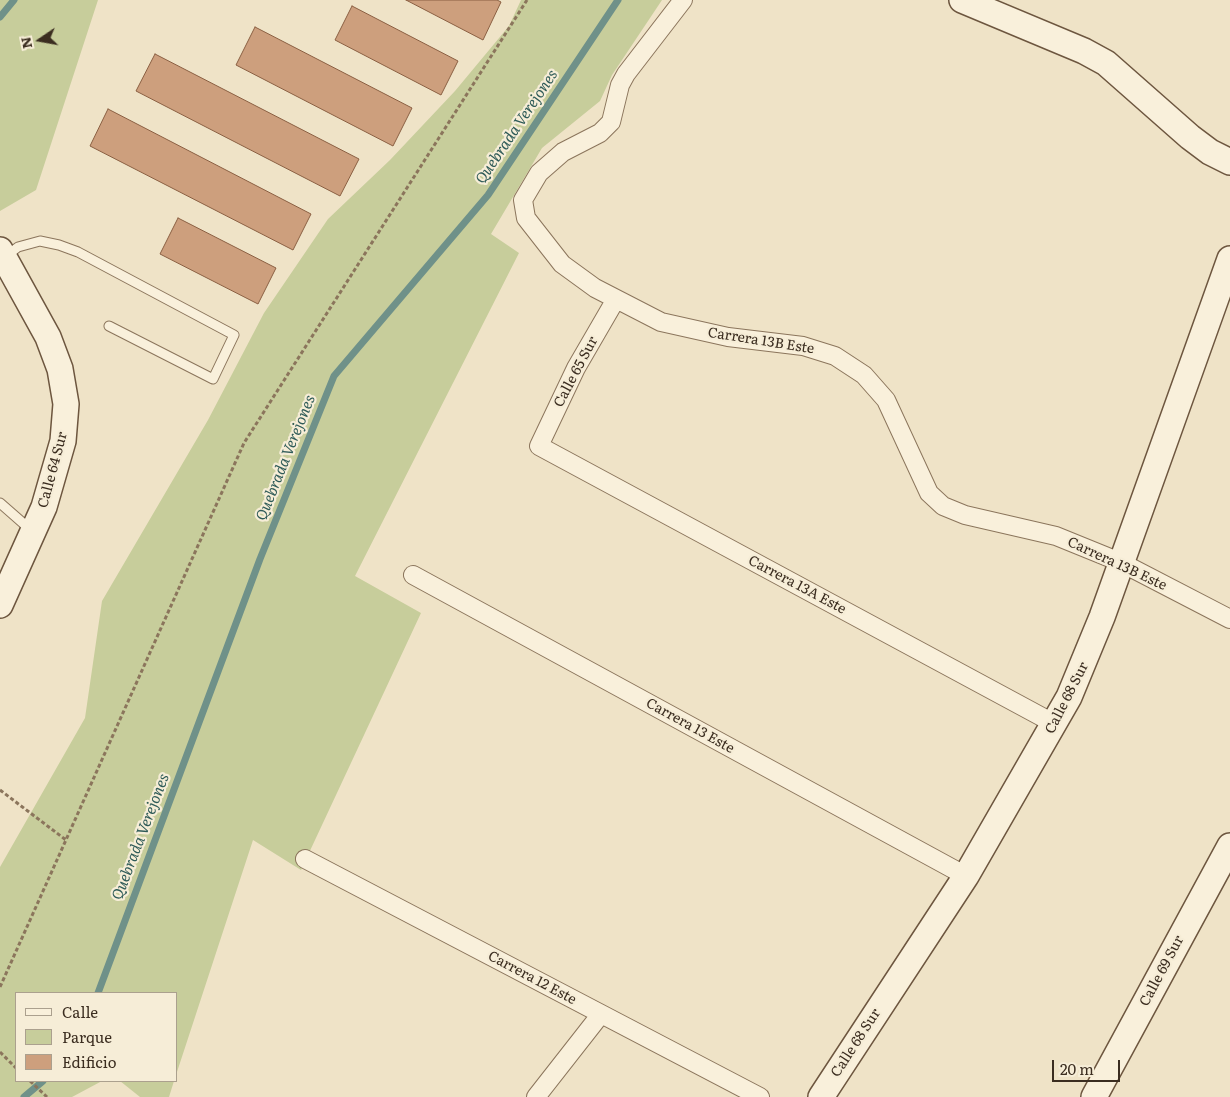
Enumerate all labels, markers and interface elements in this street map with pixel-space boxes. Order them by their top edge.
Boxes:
north arrow [15,15,65,65]
text: N [14,35,36,51]
water label: Quebrada Verejones [472,66,562,188]
street label: Carrera 13B Este [707,324,815,358]
street label: Calle 65 Sur [550,334,602,410]
water label: Quebrada Verejones [253,393,319,523]
street label: Calle 64 Sur [35,430,71,510]
street label: Carrera 13B Este [1065,534,1169,594]
street label: Carrera 13A Este [745,552,849,618]
street label: Calle 68 Sur [1042,659,1092,737]
street label: Carrera 13 Este [643,695,737,757]
water label: Quebrada Verejones [109,771,173,903]
street label: Calle 69 Sur [1136,933,1188,1009]
street label: Carrera 12 Este [485,948,579,1008]
legend [15,992,178,1082]
text: Calle [62,1000,98,1023]
street label: Calle 68 Sur [828,1006,884,1080]
text: Parque [62,1025,112,1048]
text: Edificio [62,1050,117,1073]
scale bar [1055,1050,1122,1082]
text: 20 m [1060,1057,1094,1080]

